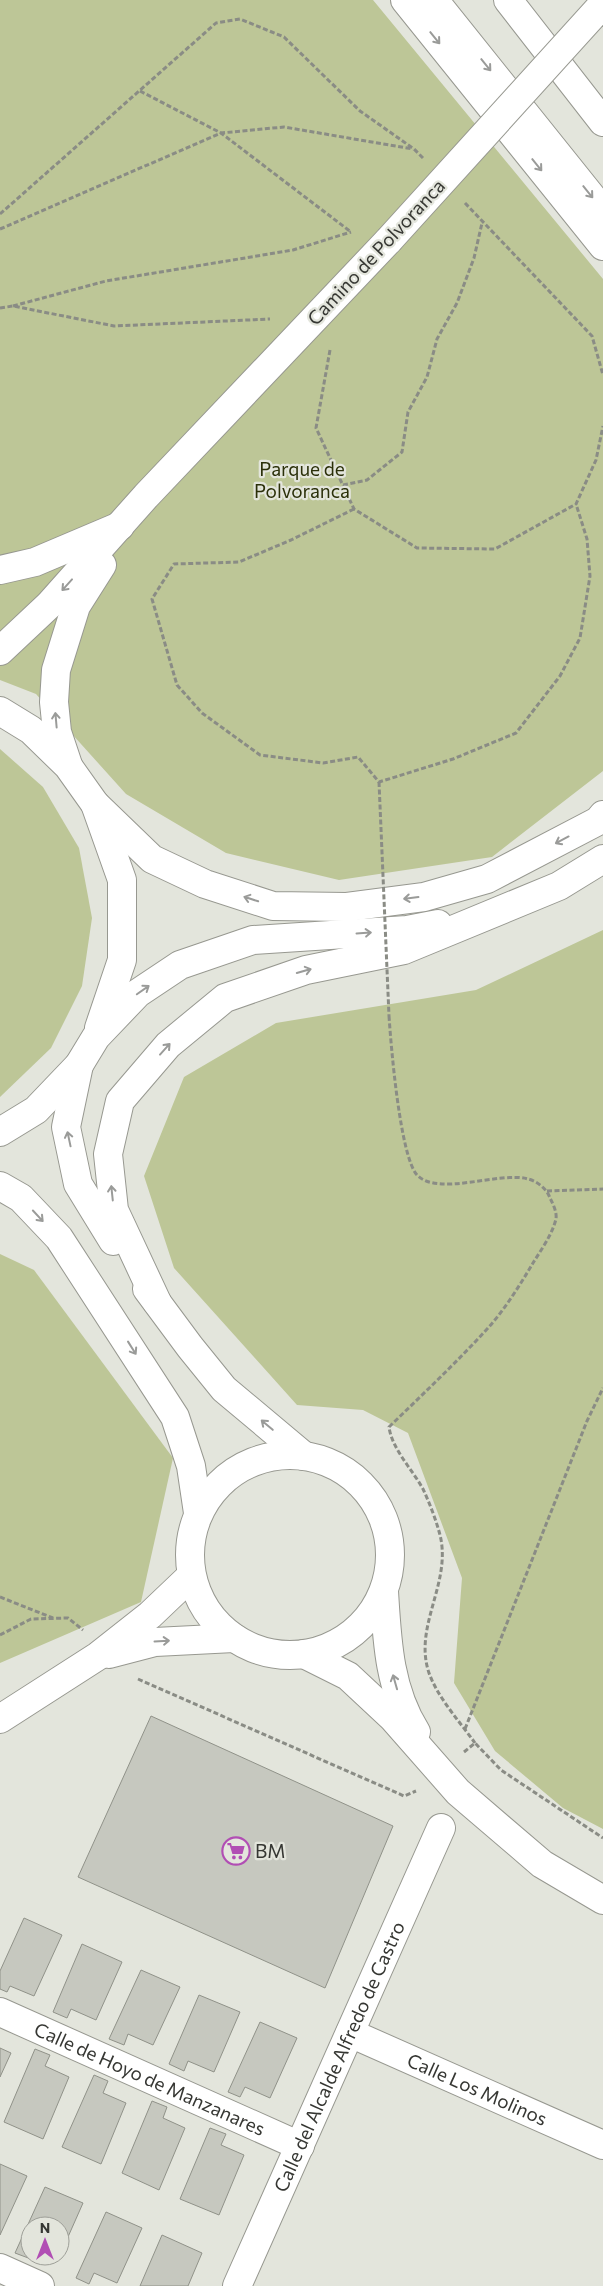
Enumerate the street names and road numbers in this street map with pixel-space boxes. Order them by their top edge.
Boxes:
street label: Camino de Polvoranca [302,174,449,329]
street label: Calle del Alcalde Alfredo de Castro [268,1918,409,2195]
street label: Calle de Hoyo de Manzanares [31,2017,269,2140]
street label: Calle Los Molinos [404,2048,551,2130]

